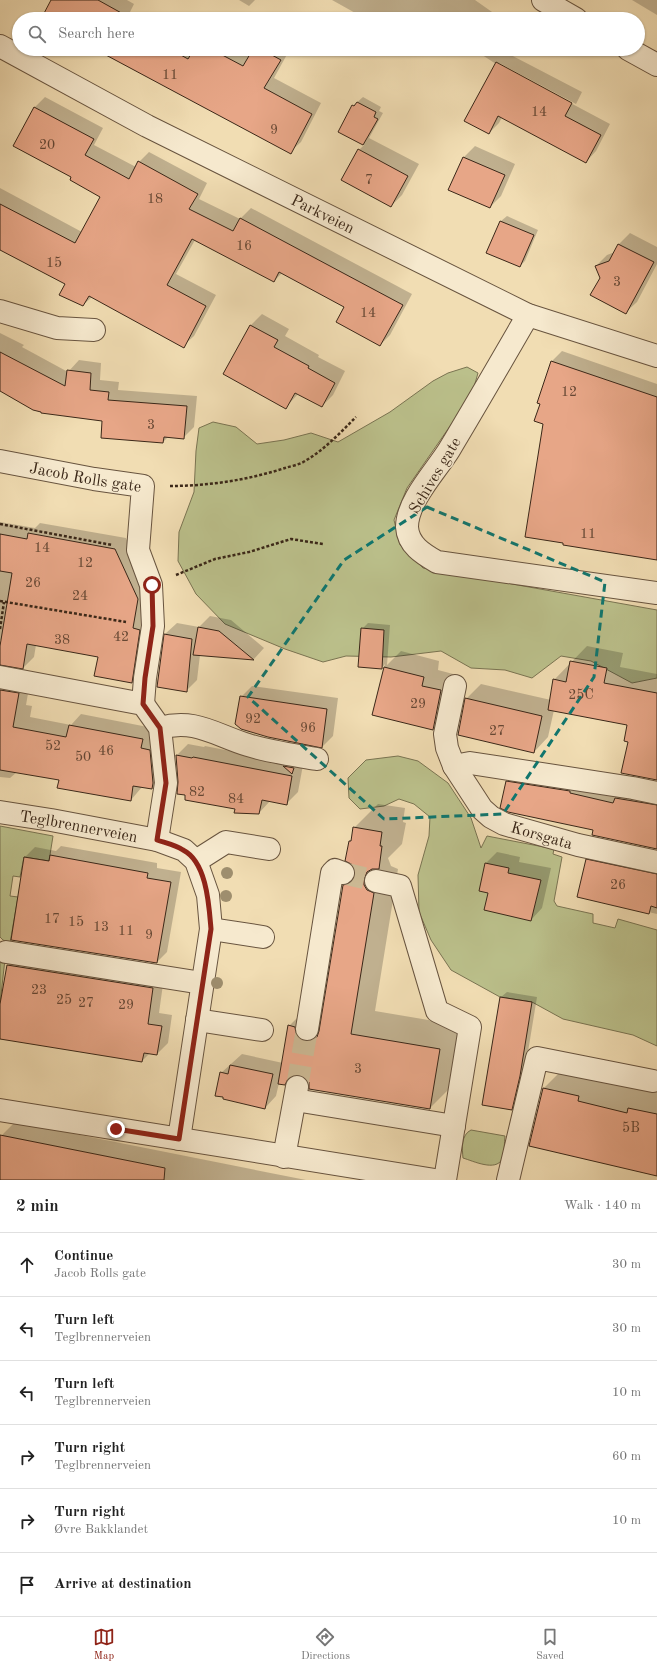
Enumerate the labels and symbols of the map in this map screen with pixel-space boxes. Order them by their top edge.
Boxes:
house number: 11 [162,68,178,82]
house number: 14 [531,105,547,119]
house number: 9 [270,123,278,137]
house number: 20 [39,138,55,152]
house number: 7 [365,173,373,187]
house number: 18 [147,192,163,206]
street label: Parkveien [288,193,357,238]
house number: 16 [236,239,252,253]
house number: 15 [46,256,62,270]
house number: 3 [613,275,621,289]
house number: 14 [360,306,376,320]
house number: 12 [561,385,577,399]
house number: 3 [147,418,155,432]
street label: Schives gate [407,435,465,517]
street label: Jacob Rolls gate [28,461,142,496]
house number: 11 [580,527,596,541]
house number: 14 [34,541,50,555]
house number: 12 [77,556,93,570]
house number: 26 [25,576,41,590]
route start [143,576,161,594]
house number: 24 [72,589,88,603]
house number: 42 [113,630,129,644]
house number: 38 [54,633,70,647]
house number: 25C [568,688,594,702]
house number: 29 [410,697,426,711]
house number: 92 [245,712,261,726]
house number: 96 [300,721,316,735]
house number: 27 [489,724,505,738]
house number: 52 [45,739,61,753]
house number: 46 [98,744,114,758]
house number: 50 [75,750,91,764]
house number: 82 [189,785,205,799]
house number: 84 [228,792,244,806]
street label: Teglbrennerveien [18,809,139,846]
street label: Korsgata [509,820,574,853]
house number: 26 [610,878,626,892]
house number: 17 [44,912,60,926]
house number: 15 [68,915,84,929]
house number: 13 [93,920,109,934]
house number: 11 [118,924,134,938]
house number: 9 [145,928,153,942]
house number: 23 [31,983,47,997]
house number: 25 [56,993,72,1007]
house number: 27 [78,996,94,1010]
house number: 29 [118,998,134,1012]
house number: 3 [354,1062,362,1076]
route end [107,1120,125,1138]
house number: 5B [622,1121,640,1135]

